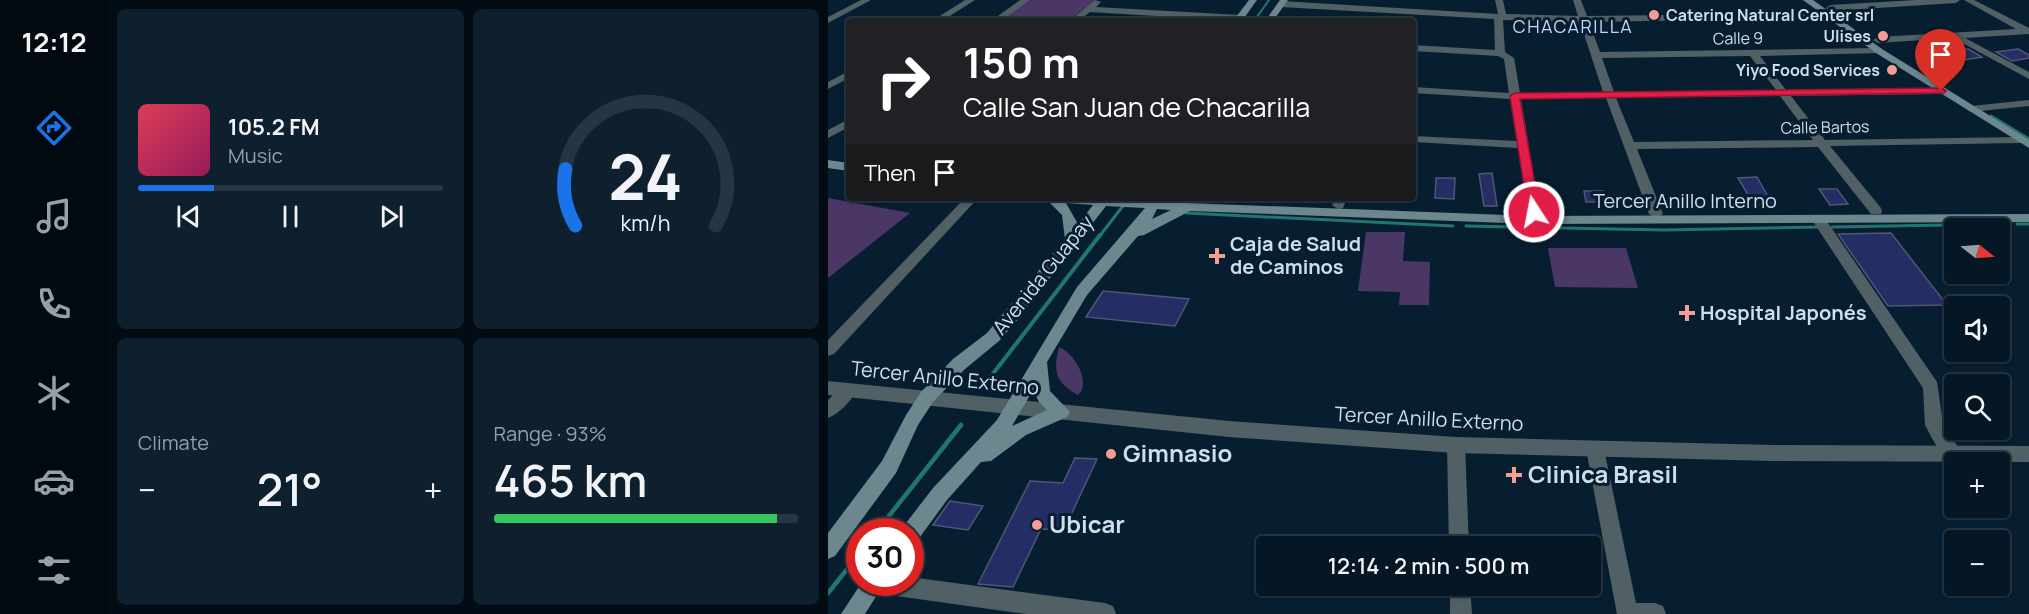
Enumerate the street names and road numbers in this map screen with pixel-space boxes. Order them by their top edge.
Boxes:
street label: Calle 9 [1713,27,1763,49]
street label: Calle Bartos [1780,115,1870,139]
street label: Tercer Anillo Interno [1593,187,1777,214]
street label: Avenida Guapay [986,209,1099,340]
street label: Tercer Anillo Externo [850,354,1041,401]
street label: Tercer Anillo Externo [1334,400,1524,437]

